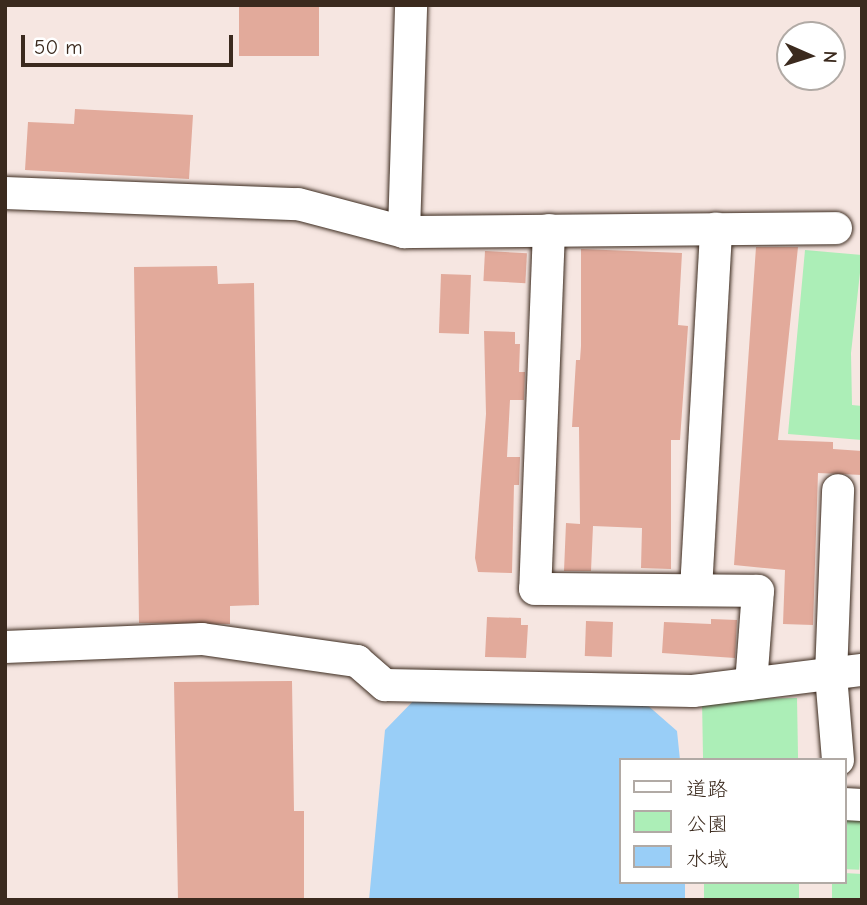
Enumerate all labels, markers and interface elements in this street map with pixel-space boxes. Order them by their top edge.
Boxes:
scale bar [24,21,236,65]
north arrow [776,21,846,91]
text: 50 m [34,35,83,59]
text: N [819,50,841,64]
legend [618,758,846,884]
text: 道路 [686,777,728,801]
text: 公園 [686,812,728,836]
text: 水域 [686,847,728,871]

